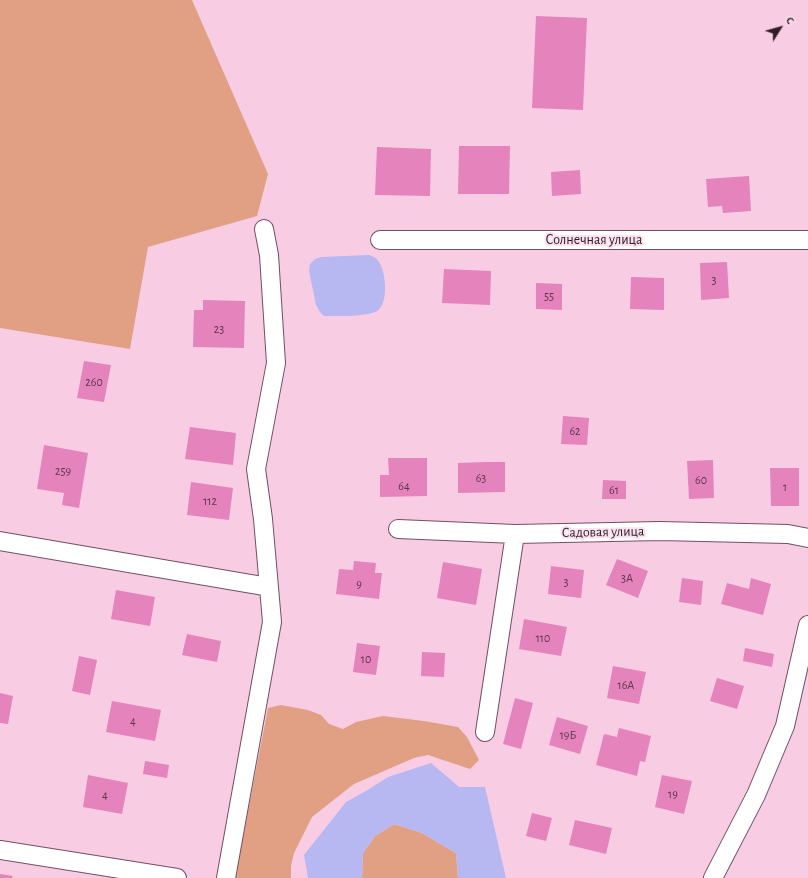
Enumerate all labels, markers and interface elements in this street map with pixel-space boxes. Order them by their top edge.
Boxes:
north arrow [760,8,800,48]
text: С [784,15,796,26]
street label: Солнечная улица [546,232,642,248]
house number: 3 [712,273,716,287]
house number: 55 [544,289,554,303]
house number: 23 [214,322,224,336]
house number: 260 [85,375,103,389]
house number: 62 [569,424,581,438]
house number: 259 [55,464,71,478]
house number: 63 [476,471,486,485]
house number: 60 [695,473,707,487]
house number: 64 [398,479,410,493]
house number: 1 [783,480,787,494]
house number: 61 [609,483,619,497]
house number: 112 [203,494,217,508]
street label: Садовая улица [561,523,645,541]
house number: 3А [621,571,633,585]
house number: 3 [564,575,568,589]
house number: 9 [356,577,362,591]
house number: 110 [536,631,550,645]
house number: 10 [361,652,371,666]
house number: 16А [618,678,634,692]
house number: 4 [130,714,136,728]
house number: 19Б [560,728,576,742]
house number: 19 [668,787,678,801]
house number: 4 [102,788,108,802]

